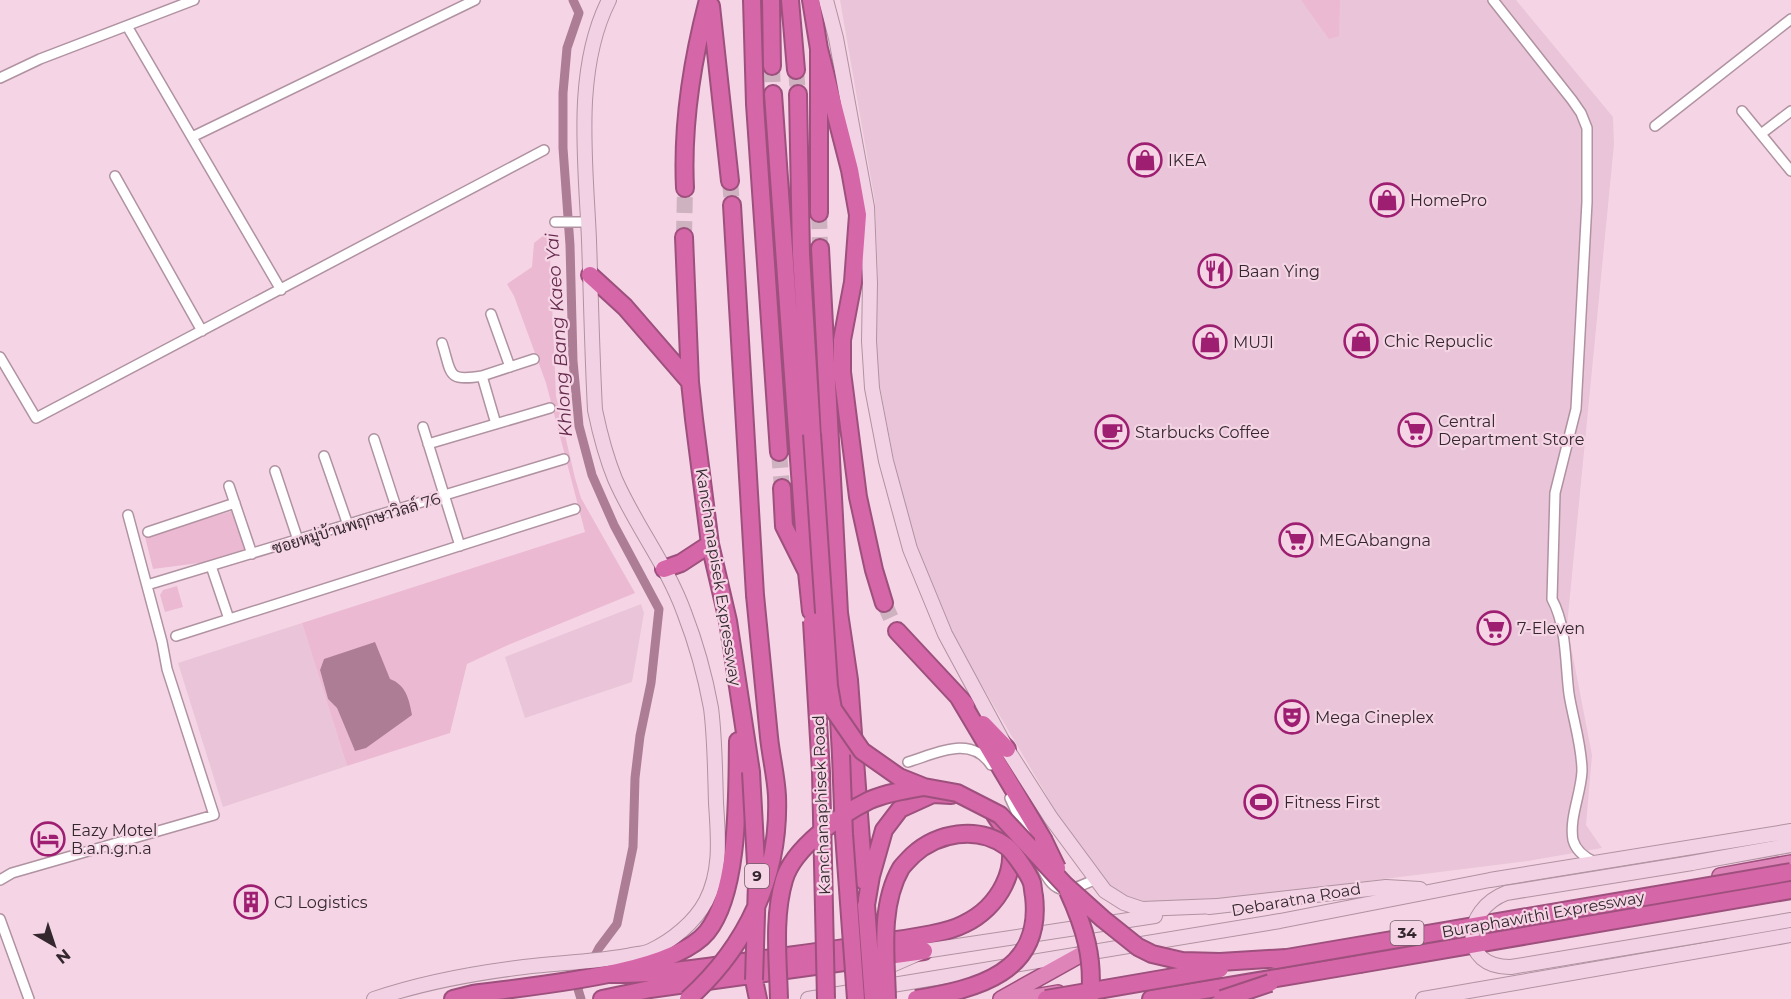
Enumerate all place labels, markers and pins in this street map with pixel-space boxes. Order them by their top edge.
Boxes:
shop icon: IKEA [1127,142,1163,178]
place label: IKEA [1168,151,1207,170]
shop icon: HomePro [1369,182,1405,218]
place label: HomePro [1410,191,1487,210]
restaurant icon: Baan Ying [1197,253,1233,289]
place label: Baan Ying [1238,262,1320,281]
shop icon: Chic Repuclic [1343,323,1379,359]
shop icon: MUJI [1192,324,1228,360]
place label: Chic Repuclic [1384,332,1493,351]
place label: MUJI [1233,333,1274,352]
supermarket icon: Central Department Store [1397,412,1433,448]
place label: Central Department Store [1438,412,1584,449]
cafe icon: Starbucks Coffee [1094,414,1130,450]
place label: Starbucks Coffee [1135,423,1270,442]
supermarket icon: MEGAbangna [1278,522,1314,558]
place label: MEGAbangna [1319,531,1431,550]
supermarket icon: 7-Eleven [1476,610,1512,646]
place label: 7-Eleven [1517,619,1585,638]
theatre icon: Mega Cineplex [1274,699,1310,735]
place label: Mega Cineplex [1315,708,1434,727]
sports icon: Fitness First [1243,784,1279,820]
place label: Fitness First [1284,793,1381,812]
hotel icon: Eazy Motel B.a.n.g.n.a [30,821,66,857]
place label: Eazy Motel B.a.n.g.n.a [71,821,157,858]
building icon: CJ Logistics [233,884,269,920]
place label: CJ Logistics [274,893,368,912]

